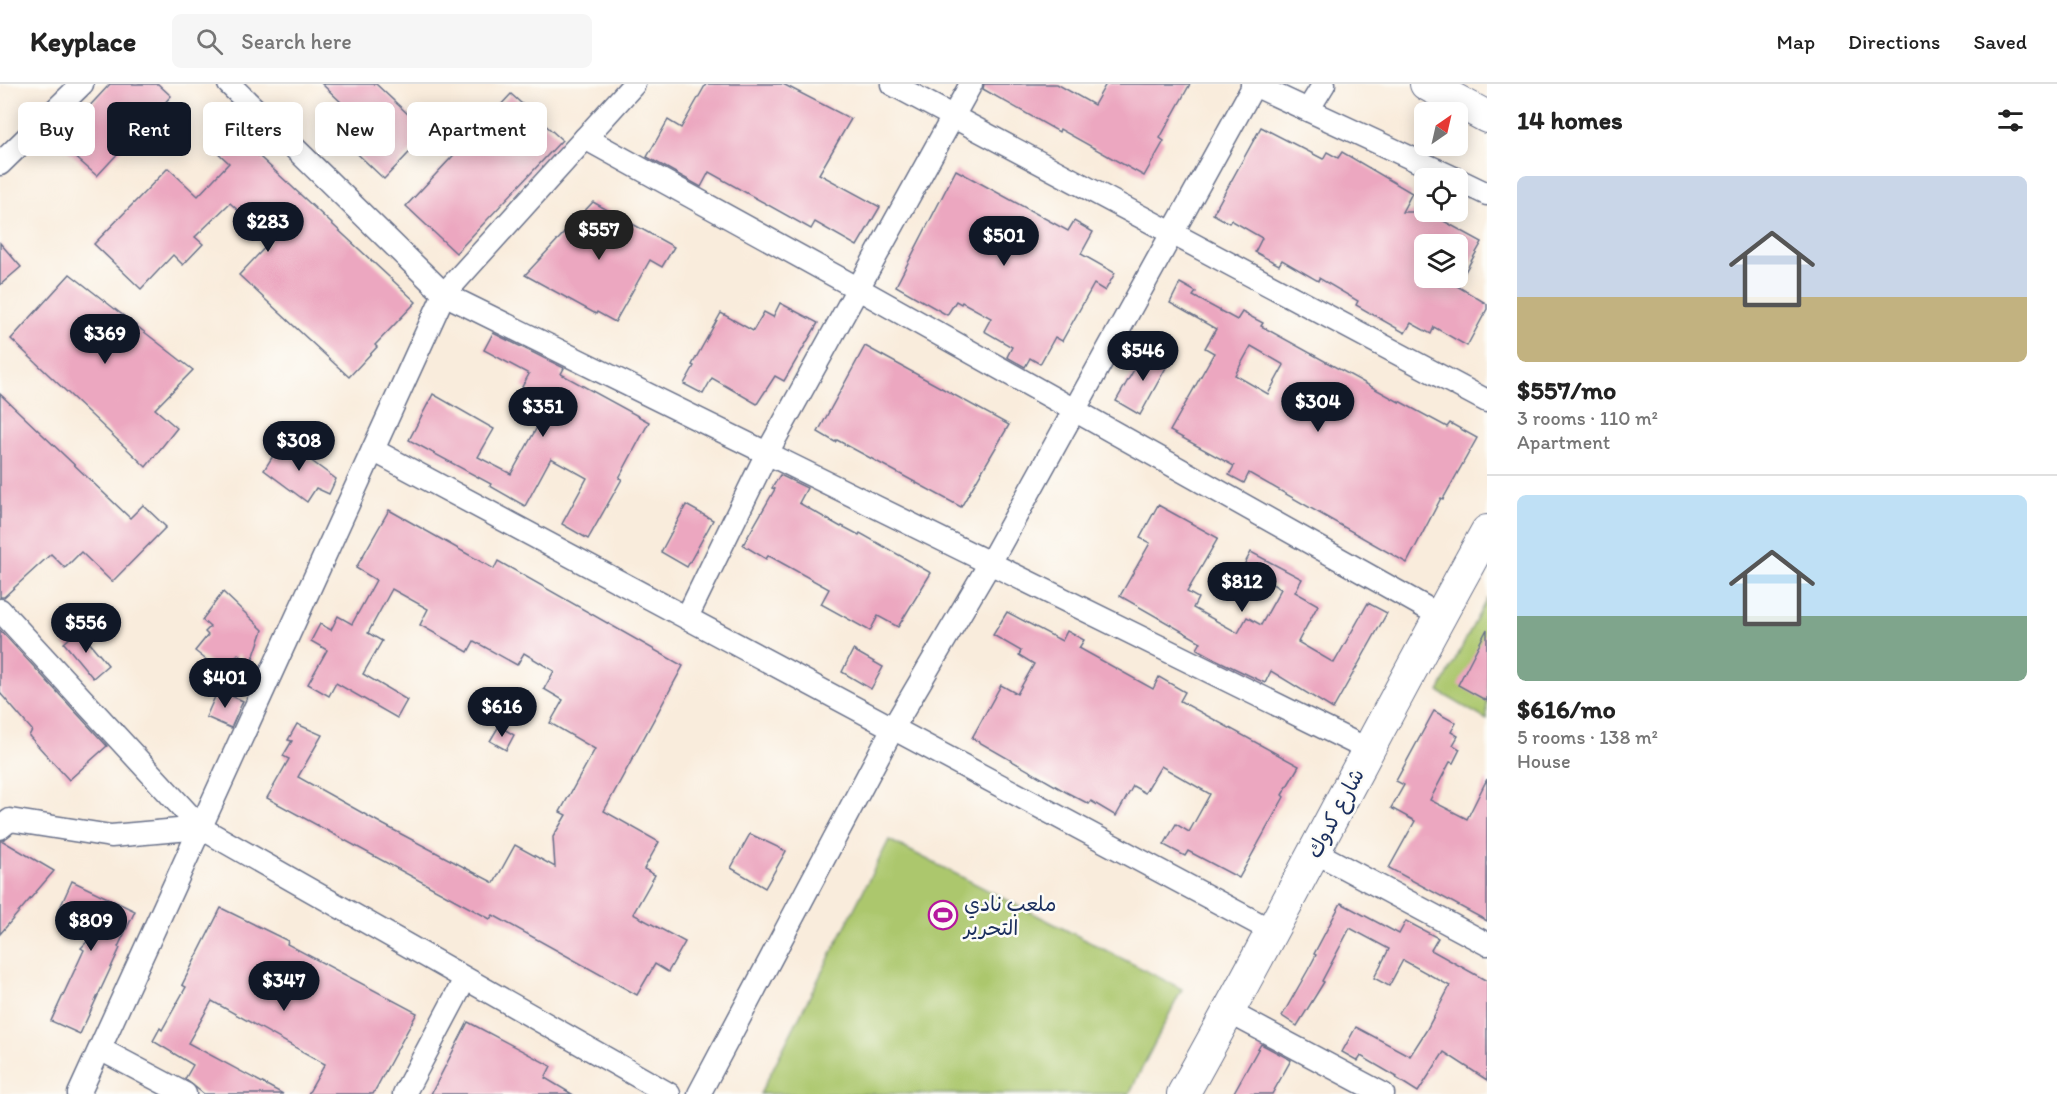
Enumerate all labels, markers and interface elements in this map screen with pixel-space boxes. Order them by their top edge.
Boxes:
search box [172,14,592,68]
text: Keyplace [30,24,136,58]
icon: search [193,25,226,58]
text: Search here [241,28,352,55]
text: Map [1777,29,1815,54]
text: Directions [1848,29,1940,54]
text: Saved [1973,29,2027,54]
chip: Buy [18,102,95,156]
chip: Rent [107,102,191,156]
chip: Filters [203,102,303,156]
chip: New [315,102,395,156]
chip: Apartment [407,102,547,156]
north arrow [1414,102,1468,156]
map controls [1414,102,1468,288]
text: 14 homes [1517,104,1623,136]
icon: filters [1994,104,2027,137]
button: locate [1414,168,1468,222]
pin: $283 [232,202,304,253]
text: $283 [247,209,289,233]
pin: $557 [563,210,635,261]
icon: home [1718,215,1826,323]
pin: $501 [968,216,1040,267]
text: $557 [578,217,620,241]
text: $501 [983,223,1025,247]
button: layers [1414,234,1468,288]
pin: $369 [69,314,141,365]
text: $369 [84,321,126,345]
pin: $546 [1107,331,1179,382]
text: $546 [1121,338,1165,362]
text: $557/mo [1517,374,1616,406]
pin: $304 [1282,382,1354,433]
pin: $351 [507,387,579,438]
text: $304 [1295,389,1341,413]
text: $351 [523,394,563,418]
text: 3 rooms · 110 m² [1517,406,1658,430]
pin: $308 [263,421,335,472]
text: $308 [277,428,321,452]
text: Apartment [1517,430,1610,454]
icon: home [1718,534,1826,642]
pin: $812 [1206,562,1278,613]
text: $812 [1222,569,1262,593]
pin: $556 [50,603,122,654]
text: $556 [65,610,107,634]
pin: $401 [189,658,261,709]
text: $401 [203,665,247,689]
pin: $616 [466,687,538,738]
text: $616/mo [1517,693,1616,725]
text: $616 [482,694,522,718]
text: 5 rooms · 138 m² [1517,725,1658,749]
text: House [1517,749,1571,773]
street label: شارع كدوك [1301,764,1372,863]
place label: ملعب نادي التحرير [962,891,1056,940]
sports icon: ملعب نادي التحرير [927,899,959,931]
pin: $809 [55,901,127,952]
text: $809 [69,908,113,932]
pin: $347 [248,961,320,1012]
text: $347 [263,968,305,992]

